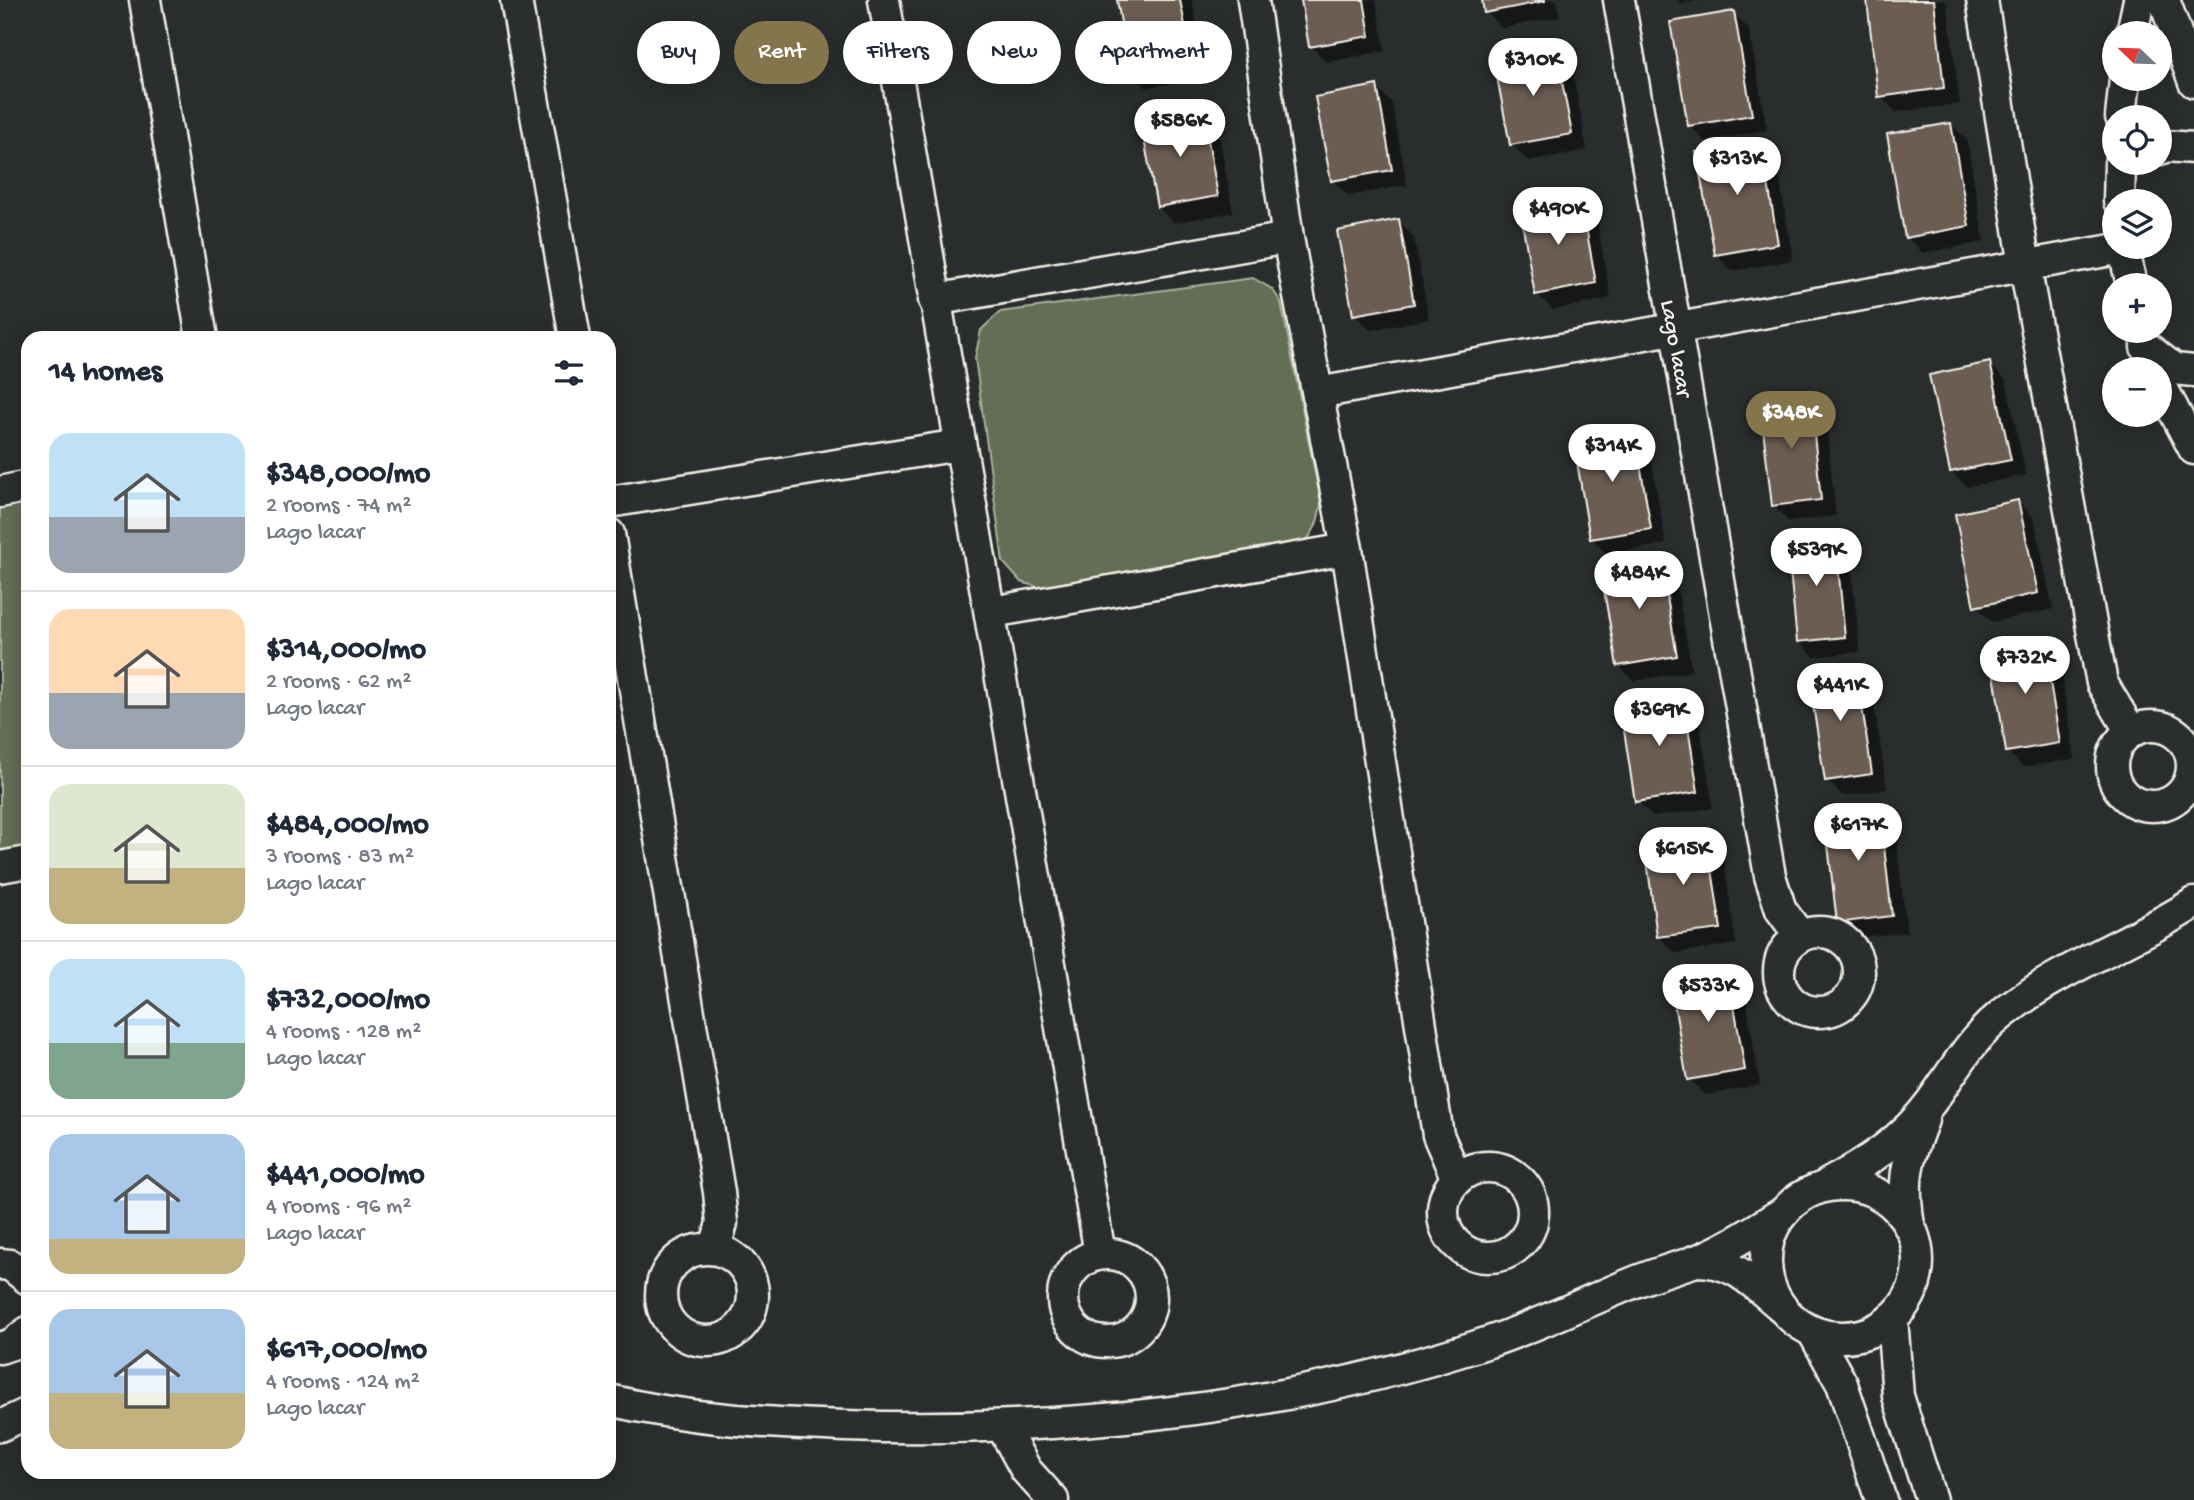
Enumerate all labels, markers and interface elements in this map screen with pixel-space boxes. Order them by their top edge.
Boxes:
chip: Buy [637,21,720,84]
chip: Rent [734,21,829,84]
chip: Filters [843,21,953,84]
chip: New [967,21,1061,84]
chip: Apartment [1075,21,1232,84]
north arrow [2102,21,2172,91]
map controls [2102,21,2172,427]
pin: $310K [1484,38,1582,98]
text: $310K [1504,47,1562,74]
pin: $586K [1131,100,1229,159]
button: locate [2102,105,2172,175]
text: $586K [1150,108,1210,135]
pin: $313K [1688,138,1786,197]
text: $313K [1709,146,1765,173]
pin: $490K [1509,188,1607,247]
button: layers [2102,189,2172,259]
text: $490K [1529,196,1587,223]
button: + [2102,273,2172,343]
street label: Lago lacar [1653,298,1697,401]
icon: filters [550,354,588,392]
text: 14 homes [49,356,162,391]
button: − [2102,357,2172,427]
pin: $348K [1742,392,1840,451]
text: $348K [1762,400,1820,427]
pin: $314K [1563,424,1661,484]
text: $314K [1584,433,1640,460]
text: $348,000/mo [266,458,430,493]
icon: home [105,461,189,545]
text: 2 rooms · 74 m² [266,493,411,520]
text: Lago lacar [266,520,364,547]
pin: $539K [1767,528,1865,588]
text: $539K [1787,537,1845,564]
pin: $484K [1590,552,1688,611]
text: $484K [1610,560,1668,587]
text: $314,000/mo [266,634,426,669]
pin: $732K [1976,636,2074,696]
icon: home [105,637,189,721]
text: $732K [1996,645,2054,672]
pin: $441K [1791,664,1889,723]
text: 2 rooms · 62 m² [266,669,411,696]
text: $441K [1813,672,1867,699]
pin: $369K [1610,688,1708,748]
text: Lago lacar [266,696,364,723]
text: $369K [1630,697,1688,724]
pin: $617K [1809,804,1907,863]
text: $484,000/mo [266,809,429,844]
icon: home [105,812,189,896]
text: $617K [1830,812,1886,839]
pin: $615K [1634,828,1732,887]
text: $615K [1655,836,1711,863]
text: 3 rooms · 83 m² [266,844,414,871]
text: Lago lacar [266,871,364,898]
pin: $533K [1659,964,1757,1024]
text: $533K [1679,973,1737,1000]
text: $732,000/mo [266,984,430,1019]
icon: home [105,987,189,1071]
text: 4 rooms · 128 m² [266,1019,421,1046]
text: Lago lacar [266,1046,364,1073]
text: $441,000/mo [266,1159,425,1194]
icon: home [105,1162,189,1246]
text: 4 rooms · 96 m² [266,1194,411,1221]
text: Lago lacar [266,1221,364,1248]
text: $617,000/mo [266,1334,427,1369]
icon: home [105,1337,189,1421]
text: 4 rooms · 124 m² [266,1369,420,1396]
text: Lago lacar [266,1396,364,1423]

